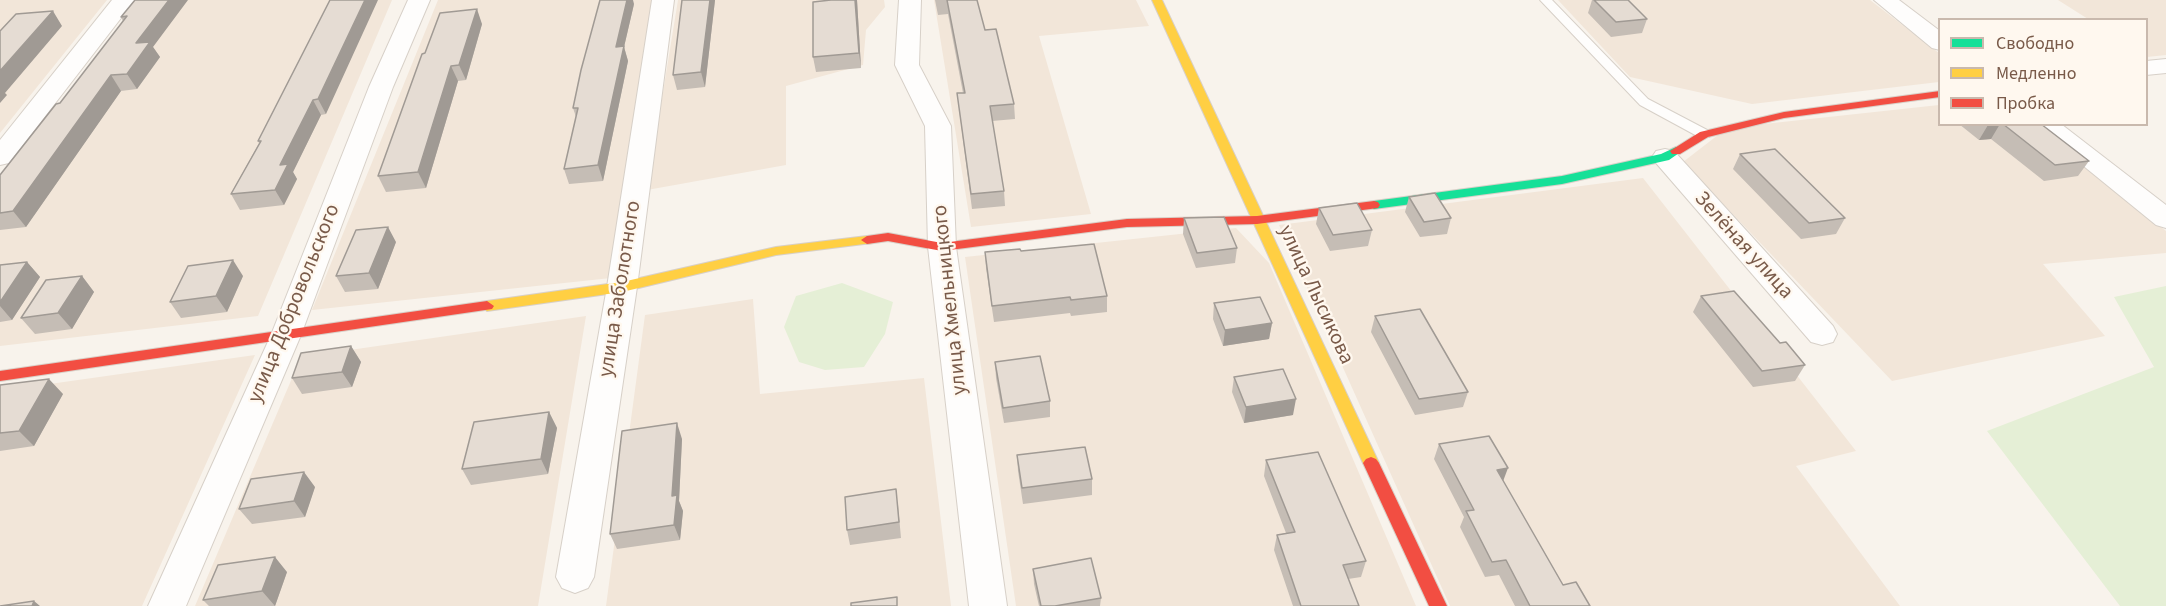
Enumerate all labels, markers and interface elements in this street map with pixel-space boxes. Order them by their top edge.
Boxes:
legend [1938,18,2148,126]
text: Свободно [1996,31,2074,56]
text: Медленно [1996,61,2076,86]
text: Пробка [1996,91,2055,116]
street label: Зелёная улица [1688,187,1798,305]
street label: улица Заболотного [595,199,647,379]
street label: улица Добровольского [244,201,346,407]
street label: улица Хмельницкого [928,204,974,396]
street label: улица Лысикова [1272,221,1358,369]

